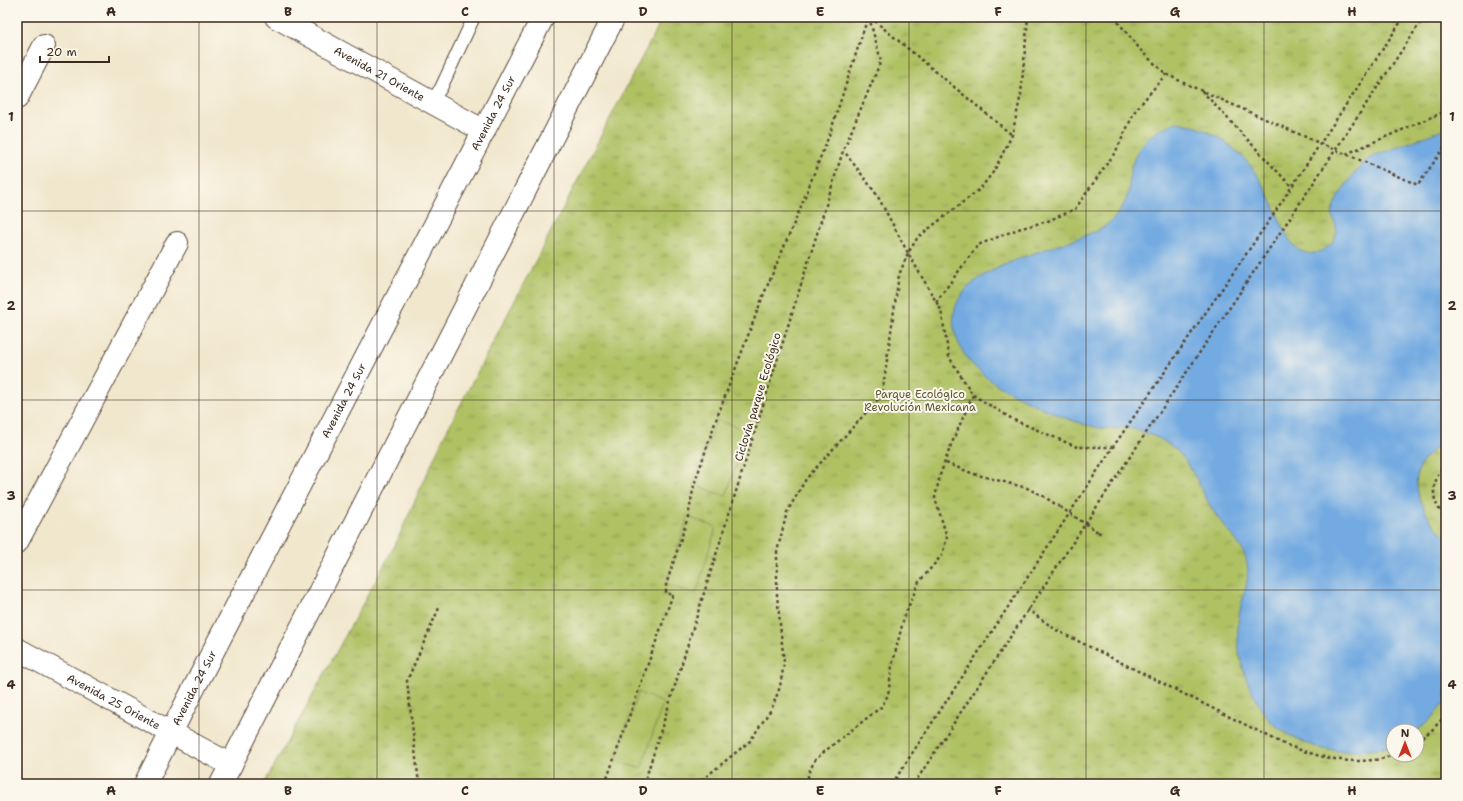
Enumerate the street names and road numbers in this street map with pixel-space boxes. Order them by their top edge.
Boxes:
street label: Avenida 21 Oriente [331,43,428,105]
street label: Avenida 24 Sur [467,73,519,153]
street label: Ciclovía parque Ecológico [731,330,785,463]
street label: Avenida 24 Sur [318,360,369,441]
street label: Avenida 24 Sur [168,648,220,728]
street label: Avenida 25 Oriente [64,670,163,733]

